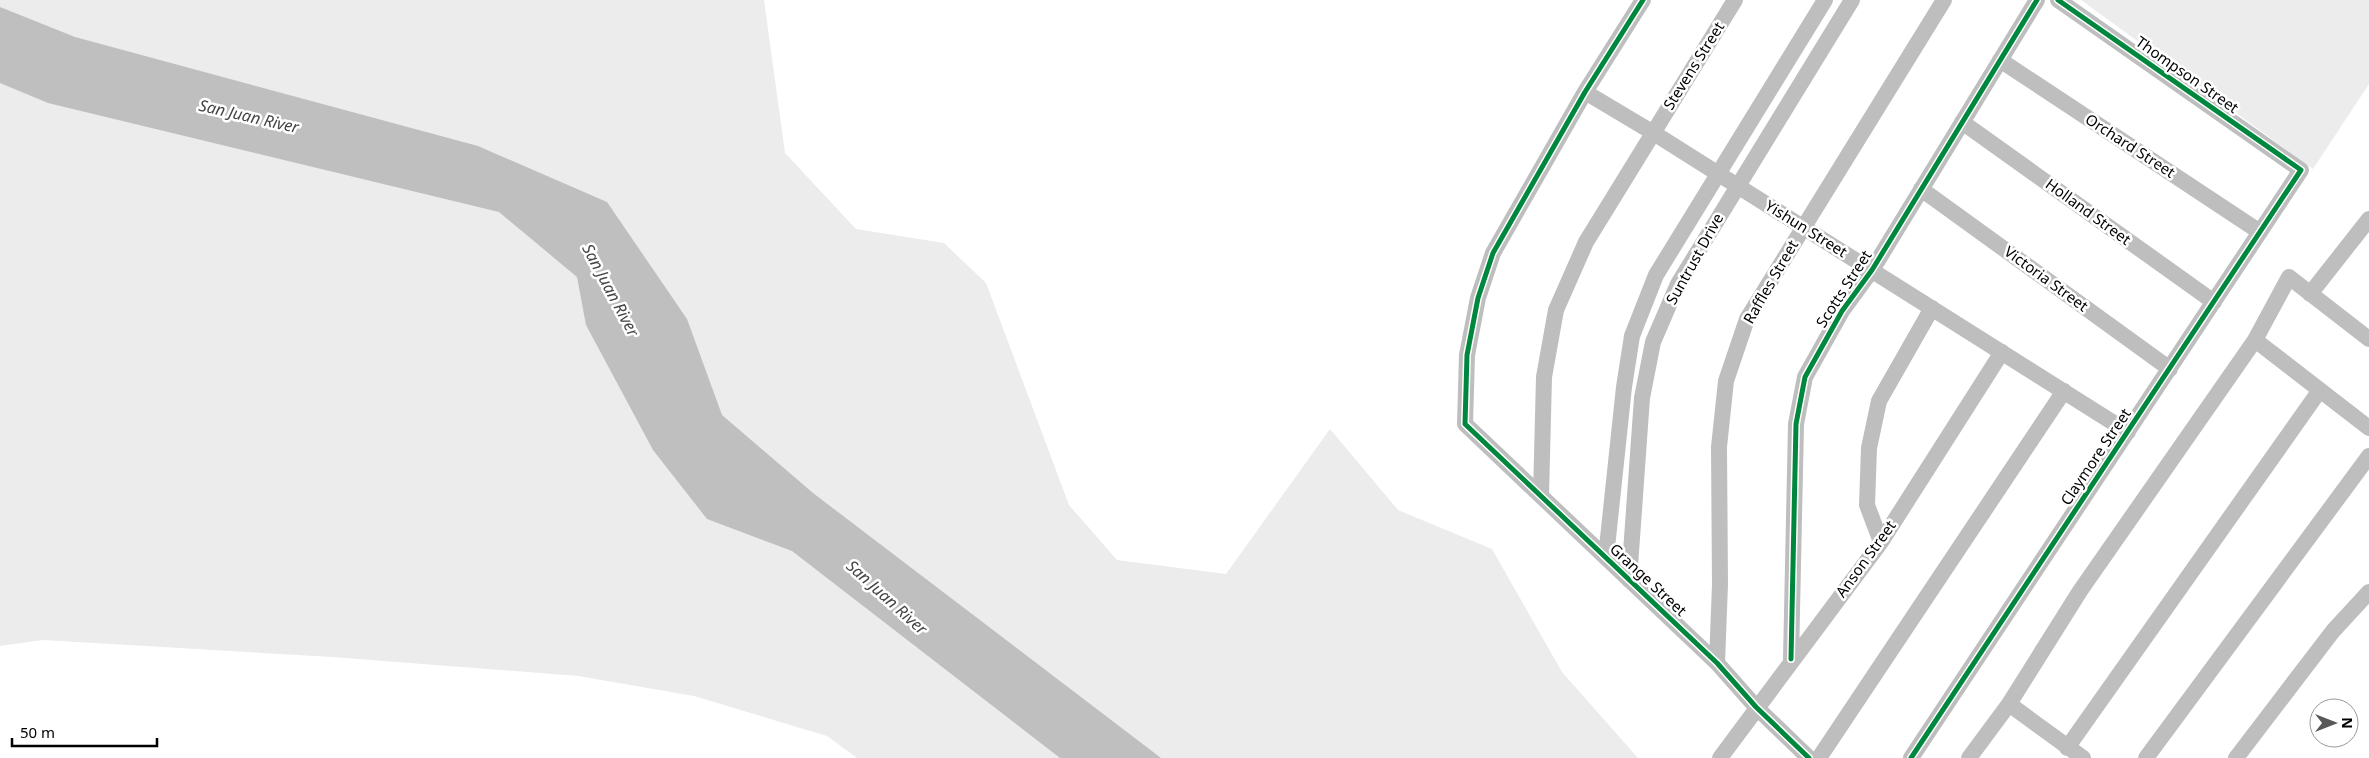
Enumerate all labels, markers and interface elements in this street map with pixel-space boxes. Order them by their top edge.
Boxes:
street label: Stevens Street [1658,17,1728,113]
street label: Thompson Street [2132,31,2243,117]
water label: San Juan River [197,94,302,138]
street label: Orchard Street [2082,109,2180,182]
street label: Holland Street [2042,174,2136,249]
street label: Yishun Street [1762,195,1852,262]
street label: Suntrust Drive [1661,209,1727,308]
street label: Raffles Street [1738,236,1802,327]
water label: San Juan River [577,240,645,341]
street label: Victoria Street [2001,241,2093,316]
street label: Scotts Street [1811,245,1876,331]
street label: Claymore Street [2055,404,2135,509]
street label: Anson Street [1831,516,1900,601]
street label: Grange Street [1606,539,1692,620]
water label: San Juan River [842,555,933,640]
north arrow [2309,698,2359,748]
scale bar [12,716,158,748]
text: N [2338,717,2357,729]
text: 50 m [20,722,55,742]

